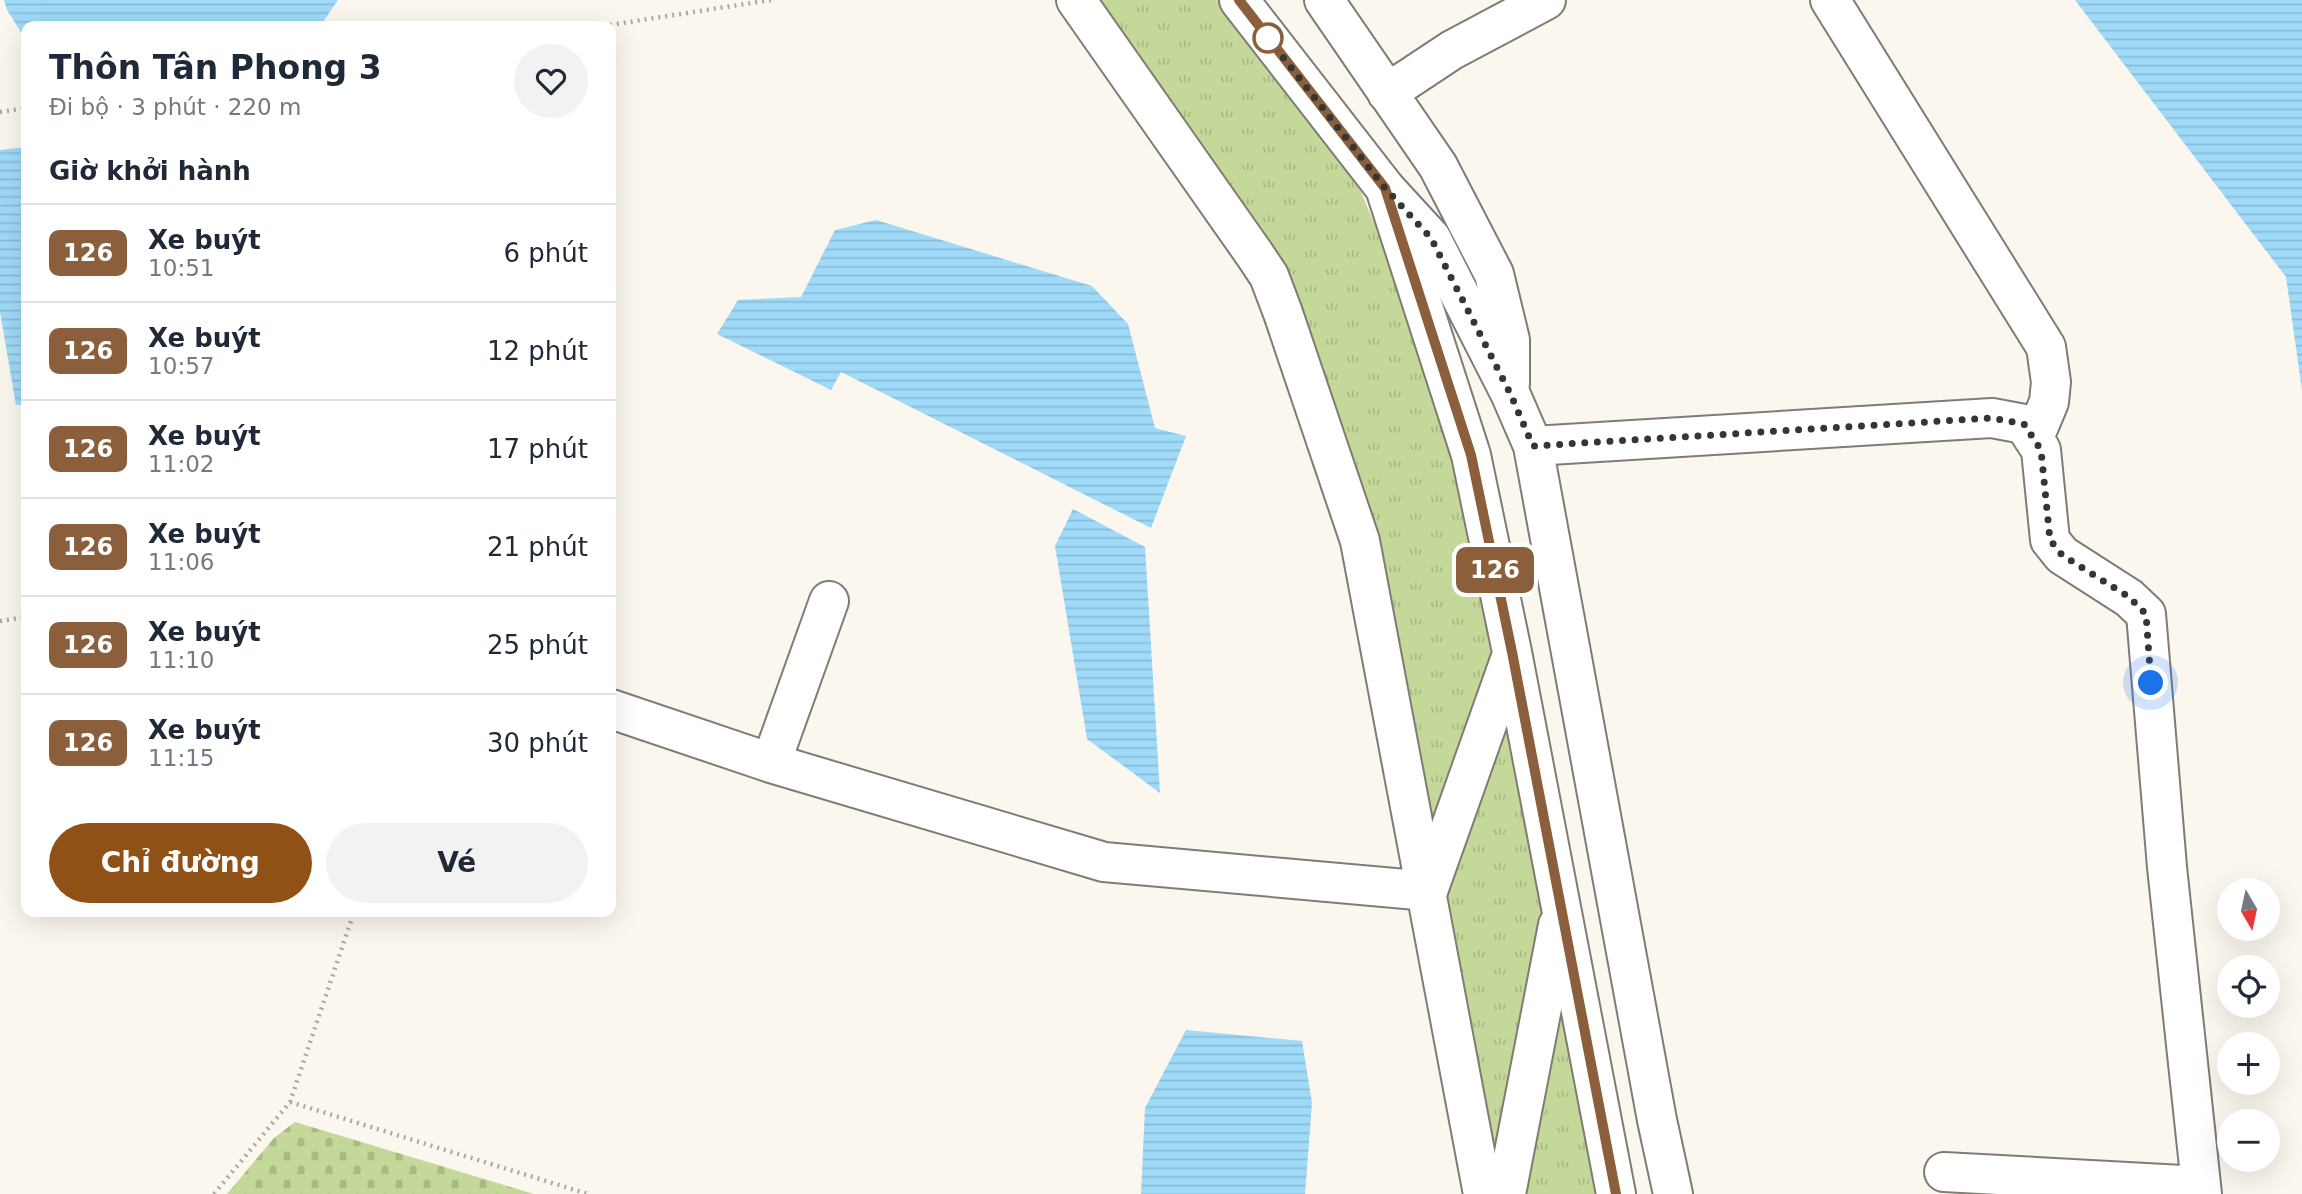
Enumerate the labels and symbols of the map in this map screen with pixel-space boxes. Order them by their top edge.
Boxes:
unlabelled marker [1253,23,1283,53]
line badge: 126 [1455,547,1535,593]
your location [2133,665,2168,700]
north arrow [2217,878,2280,942]

